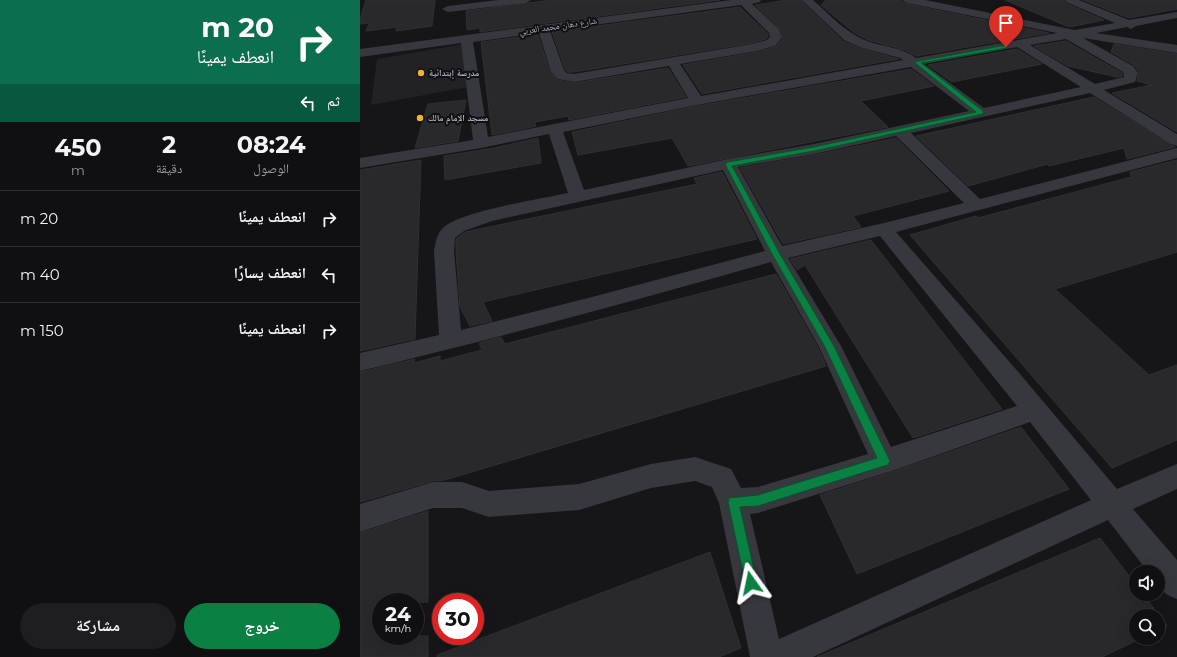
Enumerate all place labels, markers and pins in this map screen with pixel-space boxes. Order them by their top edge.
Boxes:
pin [989,6,1023,47]
place label: مدرسة إبتدائية [429,67,479,80]
marker: مدرسة إبتدائية [416,68,426,78]
place label: مسجد الإمام مالك [428,112,488,125]
marker: مسجد الإمام مالك [415,113,425,123]

